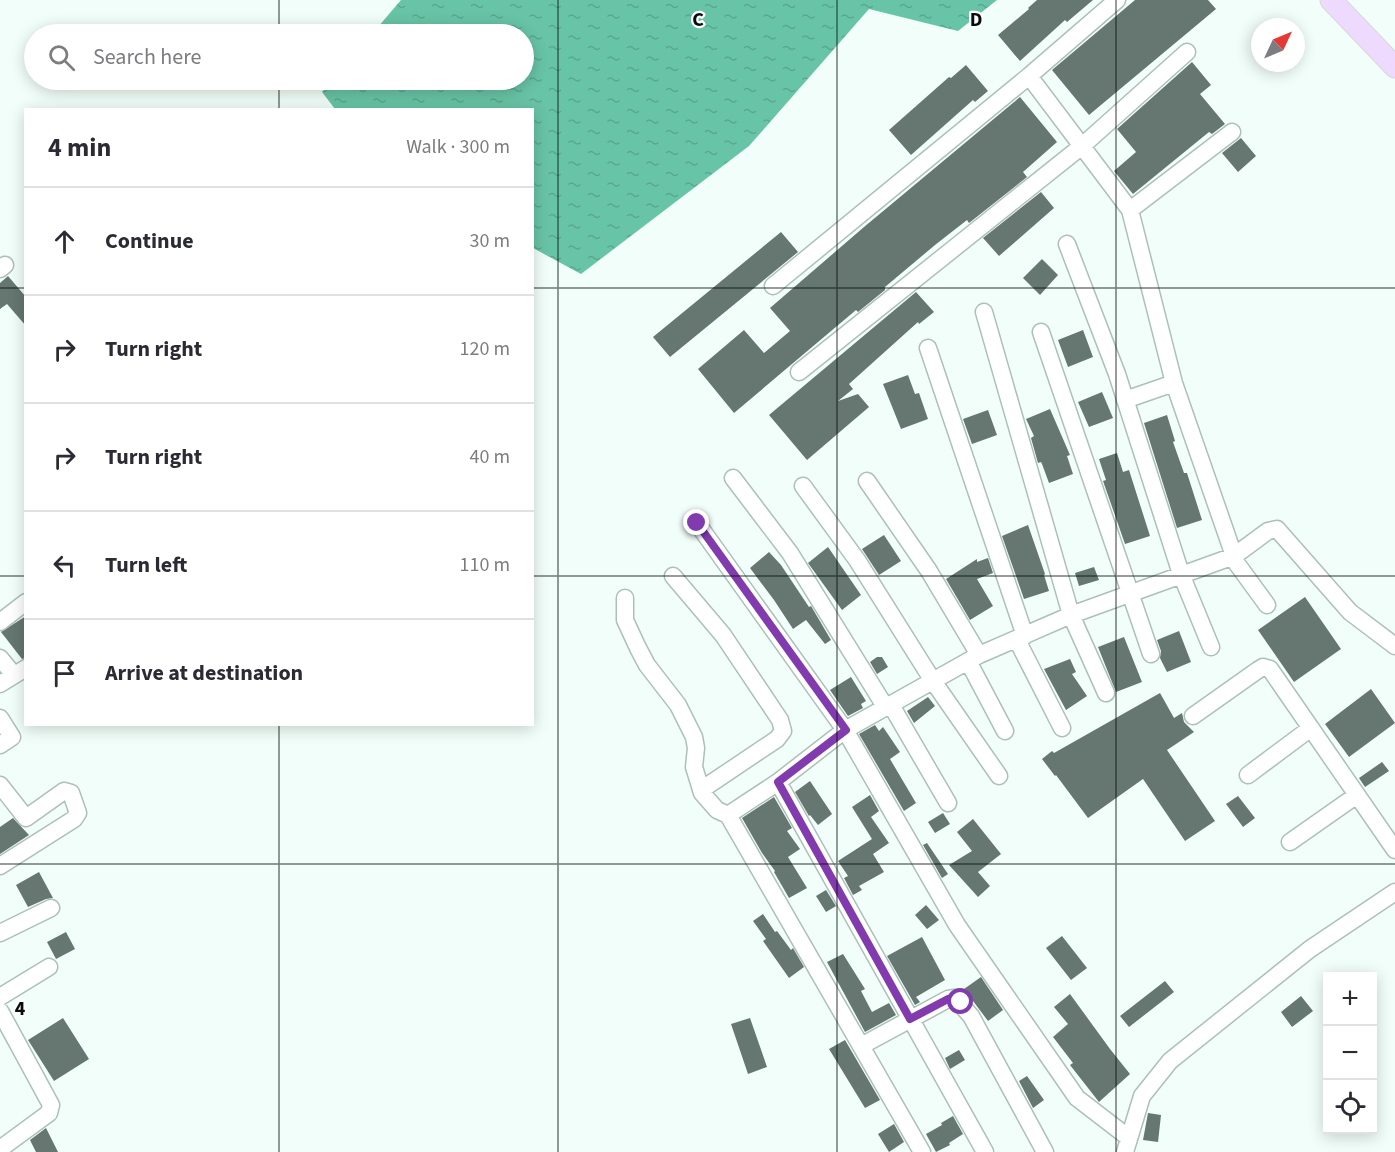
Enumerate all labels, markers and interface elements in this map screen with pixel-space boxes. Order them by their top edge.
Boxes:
text: C [692,6,704,34]
text: D [970,6,982,34]
north arrow [1251,18,1305,72]
search box [24,24,534,90]
icon: search [45,41,78,74]
text: Search here [93,41,201,73]
text: 4 min [48,129,111,166]
text: Walk · 300 m [406,133,510,161]
icon: ahead [48,225,81,258]
text: Continue [105,225,194,257]
text: 30 m [470,227,510,255]
icon: right [48,333,81,366]
text: Turn right [105,333,202,365]
text: 120 m [460,335,510,363]
icon: right [48,441,81,474]
text: Turn right [105,441,202,473]
text: 40 m [470,443,510,471]
route end [683,509,709,535]
icon: left [48,549,81,582]
text: Turn left [105,549,187,581]
text: 110 m [460,551,510,579]
icon: arrive [48,657,81,690]
text: Arrive at destination [105,657,303,689]
map controls [1323,972,1377,1134]
button: + [1323,972,1377,1026]
route start [947,988,973,1014]
text: 4 [15,995,26,1023]
button: − [1323,1026,1377,1080]
button: locate [1323,1080,1377,1134]

